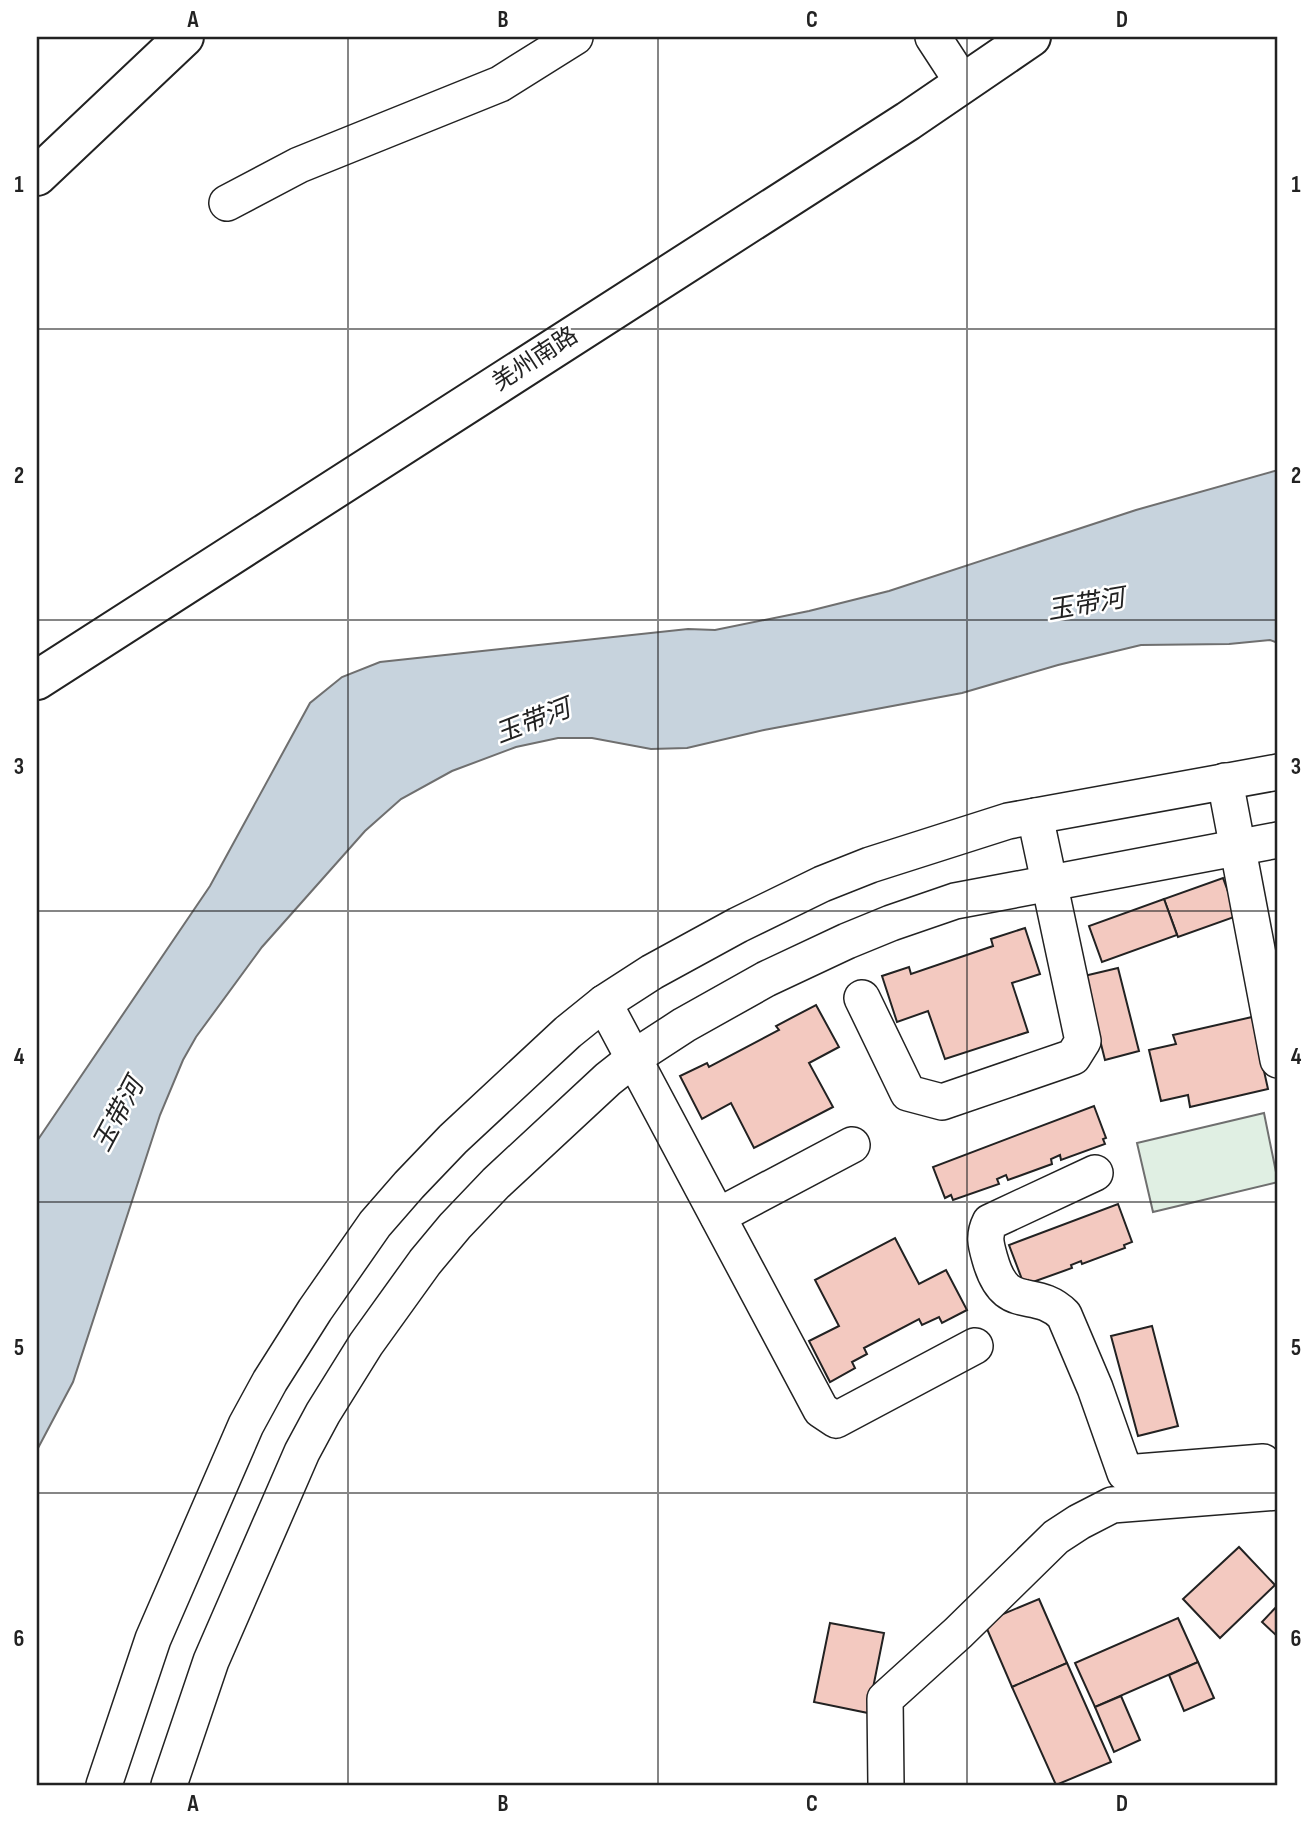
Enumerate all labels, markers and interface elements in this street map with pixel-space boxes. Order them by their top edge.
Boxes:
text: A [187,6,200,34]
text: B [498,6,509,34]
text: C [806,6,818,34]
text: D [1116,6,1128,34]
text: 1 [14,171,24,199]
text: 1 [1291,171,1301,199]
street label: 羌州南路 [487,321,583,397]
text: 2 [14,462,24,490]
text: 2 [1291,462,1301,490]
water label: 玉带河 [1045,582,1132,627]
water label: 玉带河 [491,692,580,750]
text: 3 [14,753,24,781]
text: 3 [1291,753,1301,781]
text: 4 [14,1043,25,1071]
text: 4 [1291,1043,1302,1071]
water label: 玉带河 [87,1069,153,1157]
text: 5 [14,1334,24,1362]
text: 5 [1291,1334,1301,1362]
text: 6 [14,1625,24,1653]
text: 6 [1291,1625,1301,1653]
text: A [187,1790,200,1818]
text: B [498,1790,509,1818]
text: C [806,1790,818,1818]
text: D [1116,1790,1128,1818]

